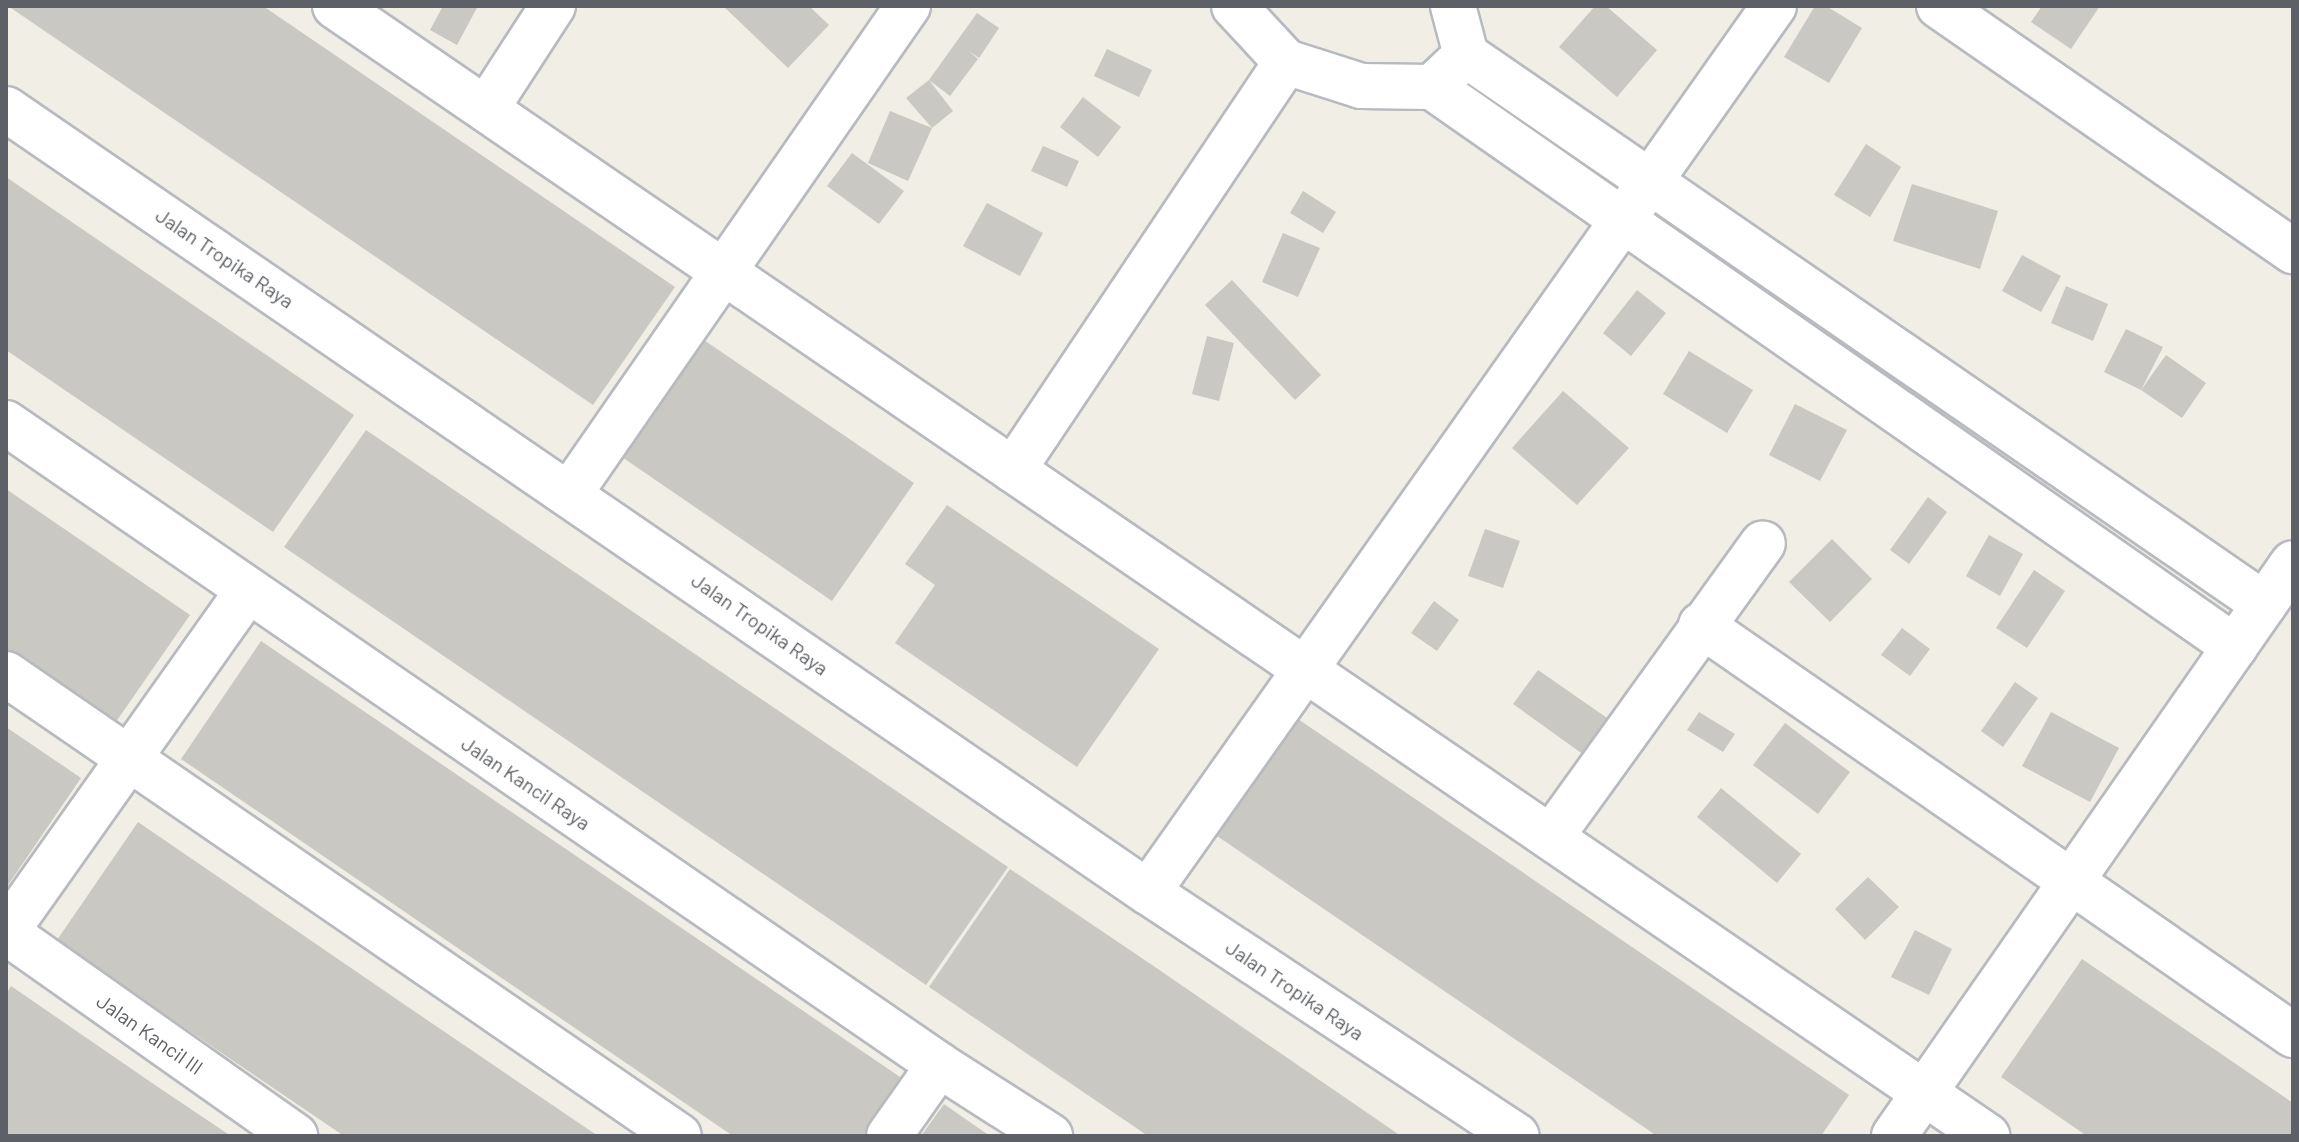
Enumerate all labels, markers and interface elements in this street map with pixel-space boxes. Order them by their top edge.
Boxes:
street label: Jalan Tropika Raya [151,203,299,313]
street label: Jalan Tropika Raya [687,568,833,680]
street label: Jalan Kancil Raya [457,731,595,835]
street label: Jalan Tropika Raya [1221,935,1369,1045]
street label: Jalan Kancil III [92,989,208,1079]

